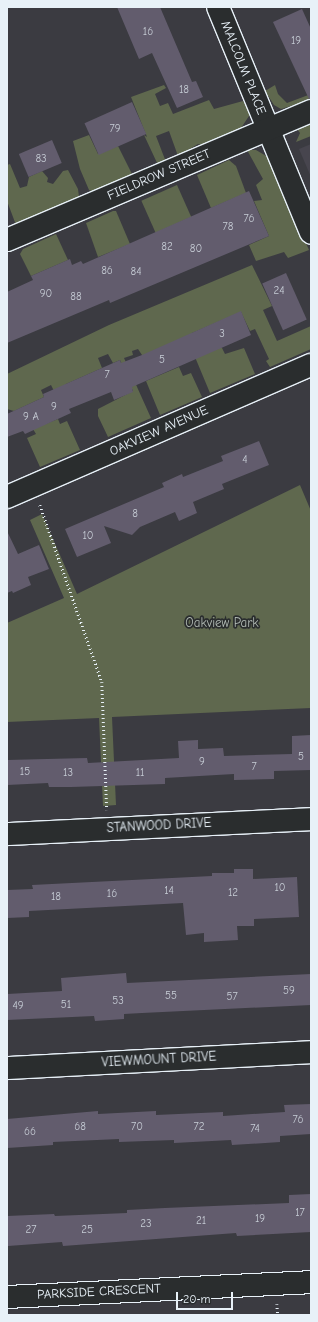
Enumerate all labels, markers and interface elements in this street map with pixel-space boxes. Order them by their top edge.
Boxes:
street label: MALCOLM PLACE [217,19,269,117]
house number: 16 [143,25,153,39]
house number: 19 [291,34,301,48]
house number: 18 [179,83,189,97]
house number: 79 [109,122,121,136]
street label: FIELDROW STREET [105,146,213,204]
house number: 83 [35,152,47,166]
house number: 76 [243,212,255,226]
house number: 78 [223,220,233,234]
house number: 82 [161,240,173,254]
house number: 80 [190,242,202,256]
house number: 86 [101,264,113,278]
house number: 84 [131,265,141,279]
house number: 24 [273,284,285,298]
house number: 90 [40,287,52,301]
house number: 88 [70,290,82,304]
house number: 3 [219,327,225,341]
house number: 5 [159,353,165,367]
house number: 7 [104,368,110,382]
house number: 9 [51,400,57,414]
street label: OAKVIEW AVENUE [107,402,211,460]
house number: 9 A [23,410,39,424]
house number: 4 [242,453,248,467]
house number: 8 [132,507,138,521]
house number: 10 [82,529,94,543]
park label: Oakview Park [185,615,259,631]
house number: 5 [298,750,304,764]
house number: 9 [199,755,205,769]
house number: 7 [251,760,257,774]
house number: 15 [20,765,30,779]
house number: 13 [63,766,73,780]
house number: 11 [136,766,144,780]
street label: STANWOOD DRIVE [106,815,212,837]
house number: 10 [274,881,286,895]
house number: 14 [164,884,174,898]
house number: 12 [228,886,238,900]
house number: 16 [107,887,117,901]
house number: 18 [51,890,61,904]
house number: 59 [283,984,295,998]
house number: 55 [165,989,177,1003]
house number: 57 [226,990,238,1004]
house number: 53 [112,994,124,1008]
house number: 51 [61,998,71,1012]
house number: 49 [12,999,24,1013]
street label: VIEWMOUNT DRIVE [101,1049,217,1071]
house number: 76 [292,1113,304,1127]
house number: 68 [74,1120,86,1134]
house number: 70 [131,1120,143,1134]
house number: 72 [194,1120,204,1134]
house number: 74 [250,1122,260,1136]
house number: 66 [24,1125,36,1139]
house number: 17 [295,1206,305,1220]
house number: 19 [255,1212,265,1226]
house number: 21 [196,1214,206,1228]
house number: 23 [140,1217,152,1231]
house number: 27 [26,1223,36,1237]
house number: 25 [81,1223,93,1237]
street label: PARKSIDE CRESCENT [37,1281,161,1303]
scale bar [178,1284,235,1310]
text: 20 m [183,1292,211,1306]

